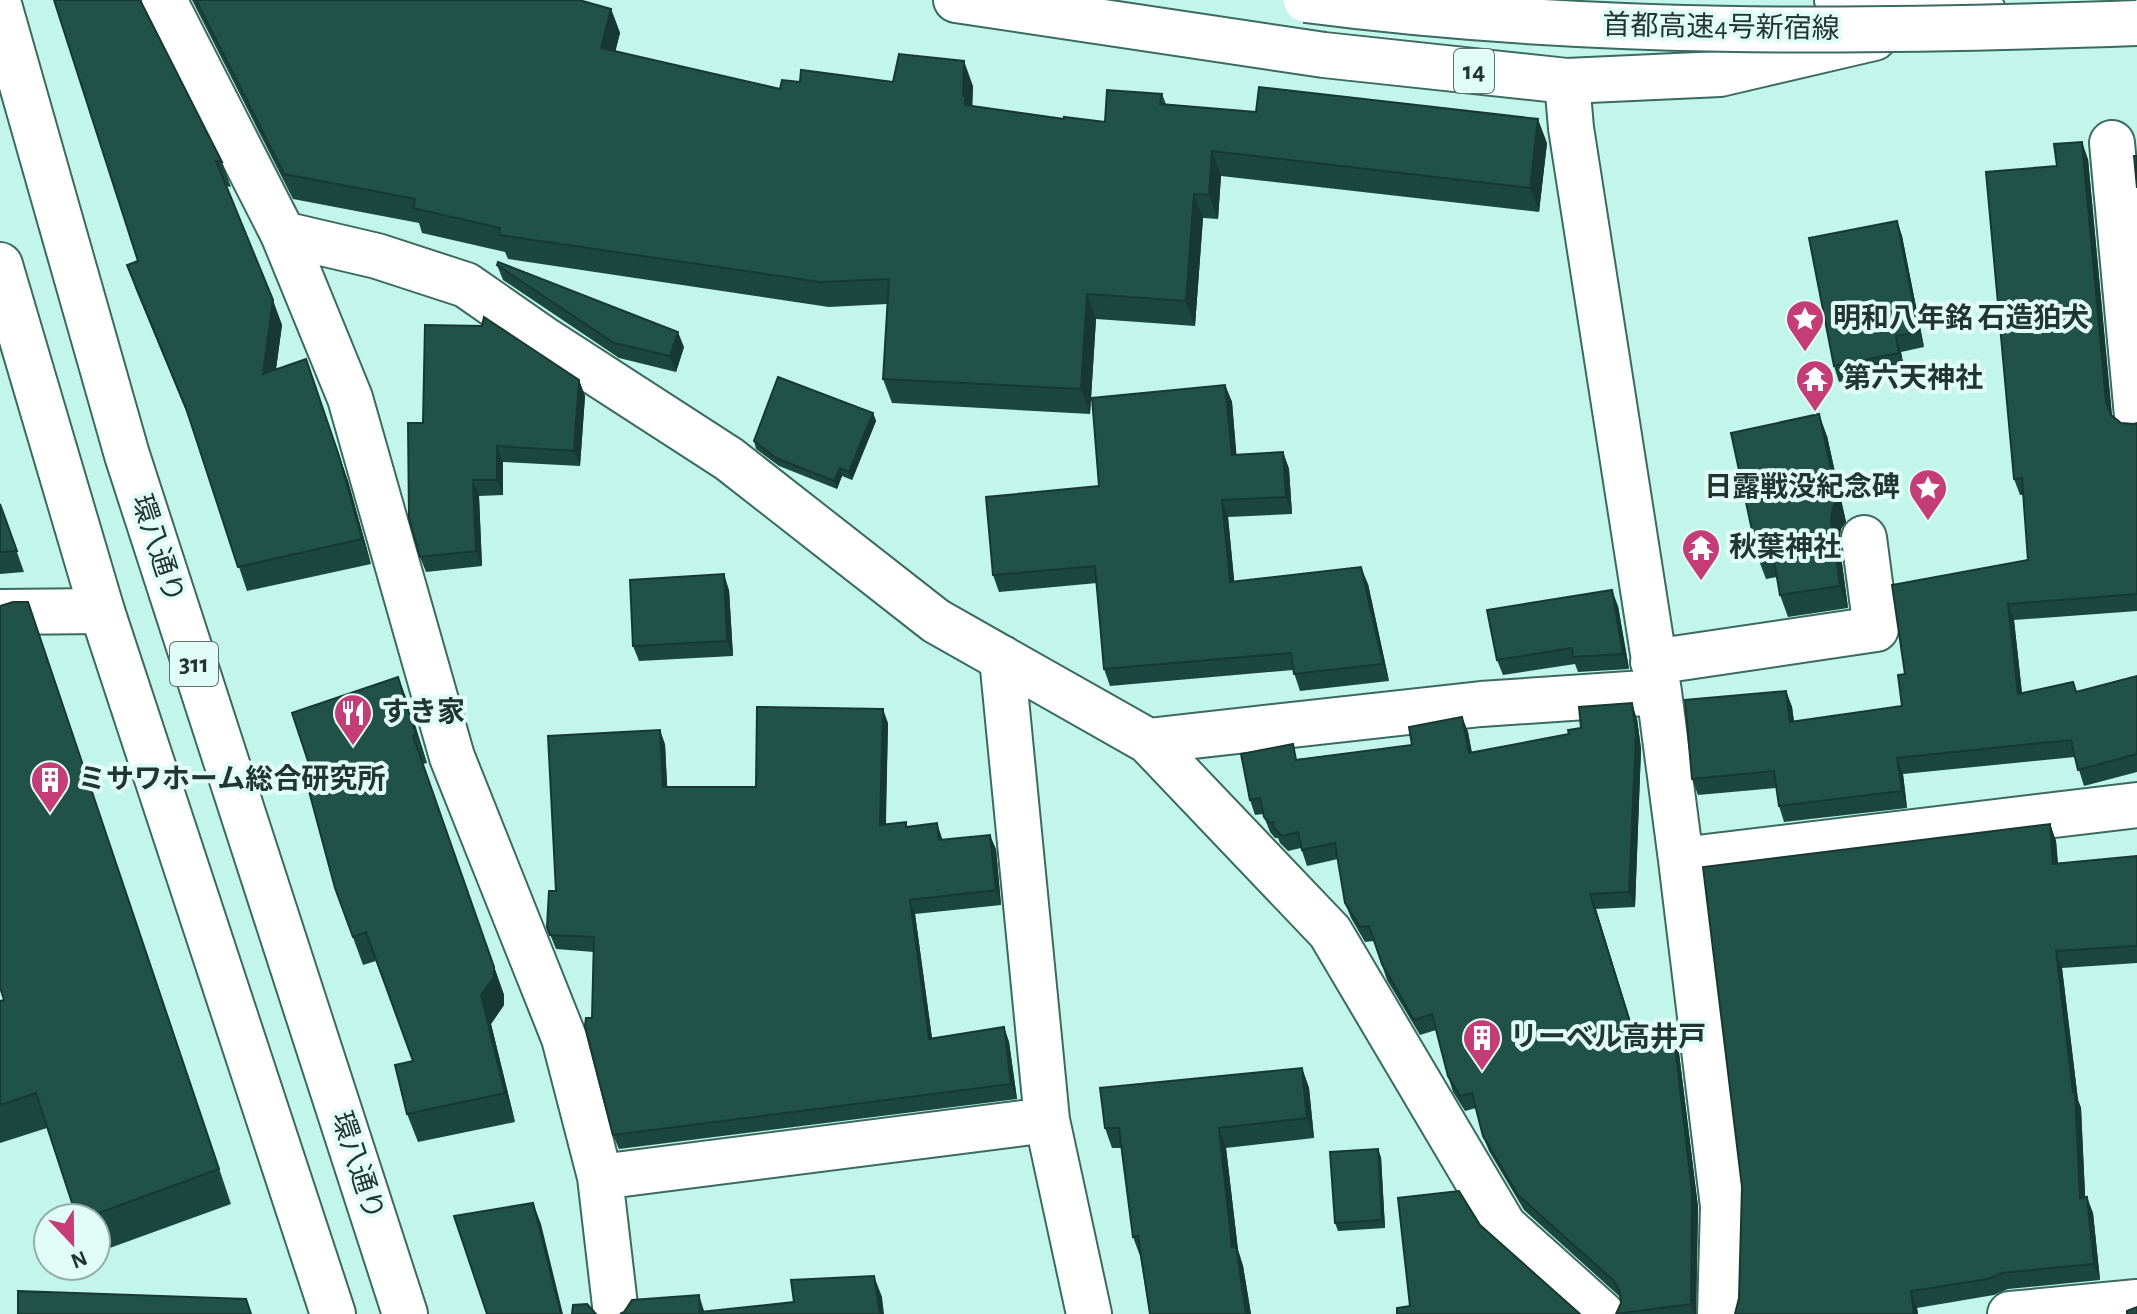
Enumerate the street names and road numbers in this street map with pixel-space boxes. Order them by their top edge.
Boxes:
street label: 首都高速4号新宿線 [1602,10,1840,44]
road number: 14 [1454,49,1494,93]
street label: 環八通り [126,491,190,607]
road number: 311 [170,642,218,686]
street label: 環八通り [326,1108,390,1224]

